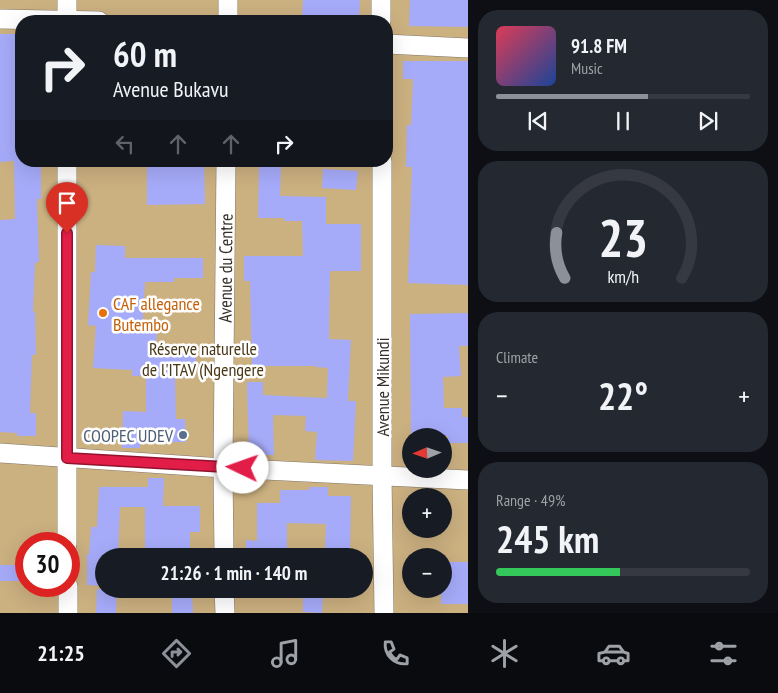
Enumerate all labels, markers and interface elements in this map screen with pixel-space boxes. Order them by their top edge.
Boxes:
text: 60 m [113,31,177,77]
text: 91.8 FM [571,34,627,58]
icon: right [30,35,95,100]
text: Music [571,58,603,78]
text: Avenue Bukavu [113,75,229,103]
icon: previous [524,107,552,135]
icon: pause [609,107,637,135]
icon: next [694,107,722,135]
icon: left [111,130,139,158]
icon: ahead [164,130,192,158]
icon: ahead [217,130,245,158]
icon: right [270,130,298,158]
pin [46,182,88,233]
icon: arrive [53,189,81,217]
text: 23 [598,204,648,271]
street label: Avenue du Centre [213,213,237,323]
text: km/h [607,265,639,288]
place label: CAF allegance Butembo [113,292,200,336]
marker: CAF allegance Butembo [97,307,109,319]
park label: Réserve naturelle de l'ITAV (Ngengere [142,337,264,381]
street label: Avenue Mikundi [371,337,394,437]
text: Climate [496,347,538,367]
text: 22° [598,371,648,420]
text: − [496,377,508,414]
text: + [738,377,750,414]
place label: COOPEC UDEV [83,424,174,447]
north arrow [402,428,452,478]
map controls [402,428,452,598]
marker: COOPEC UDEV [177,429,189,441]
position arrow [216,441,268,493]
button: + [402,488,452,538]
text: Range · 49% [496,490,565,510]
text: 245 km [496,514,599,563]
speed limit sign: 30 [15,532,80,597]
button: − [402,548,452,598]
text: 21:26 · 1 min · 140 m [161,561,307,585]
icon: directions [159,636,194,671]
icon: music [268,636,303,671]
icon: phone [378,636,413,671]
icon: climate [487,636,522,671]
icon: car [596,636,631,671]
icon: filters [706,636,741,671]
text: 21:25 [37,639,85,667]

